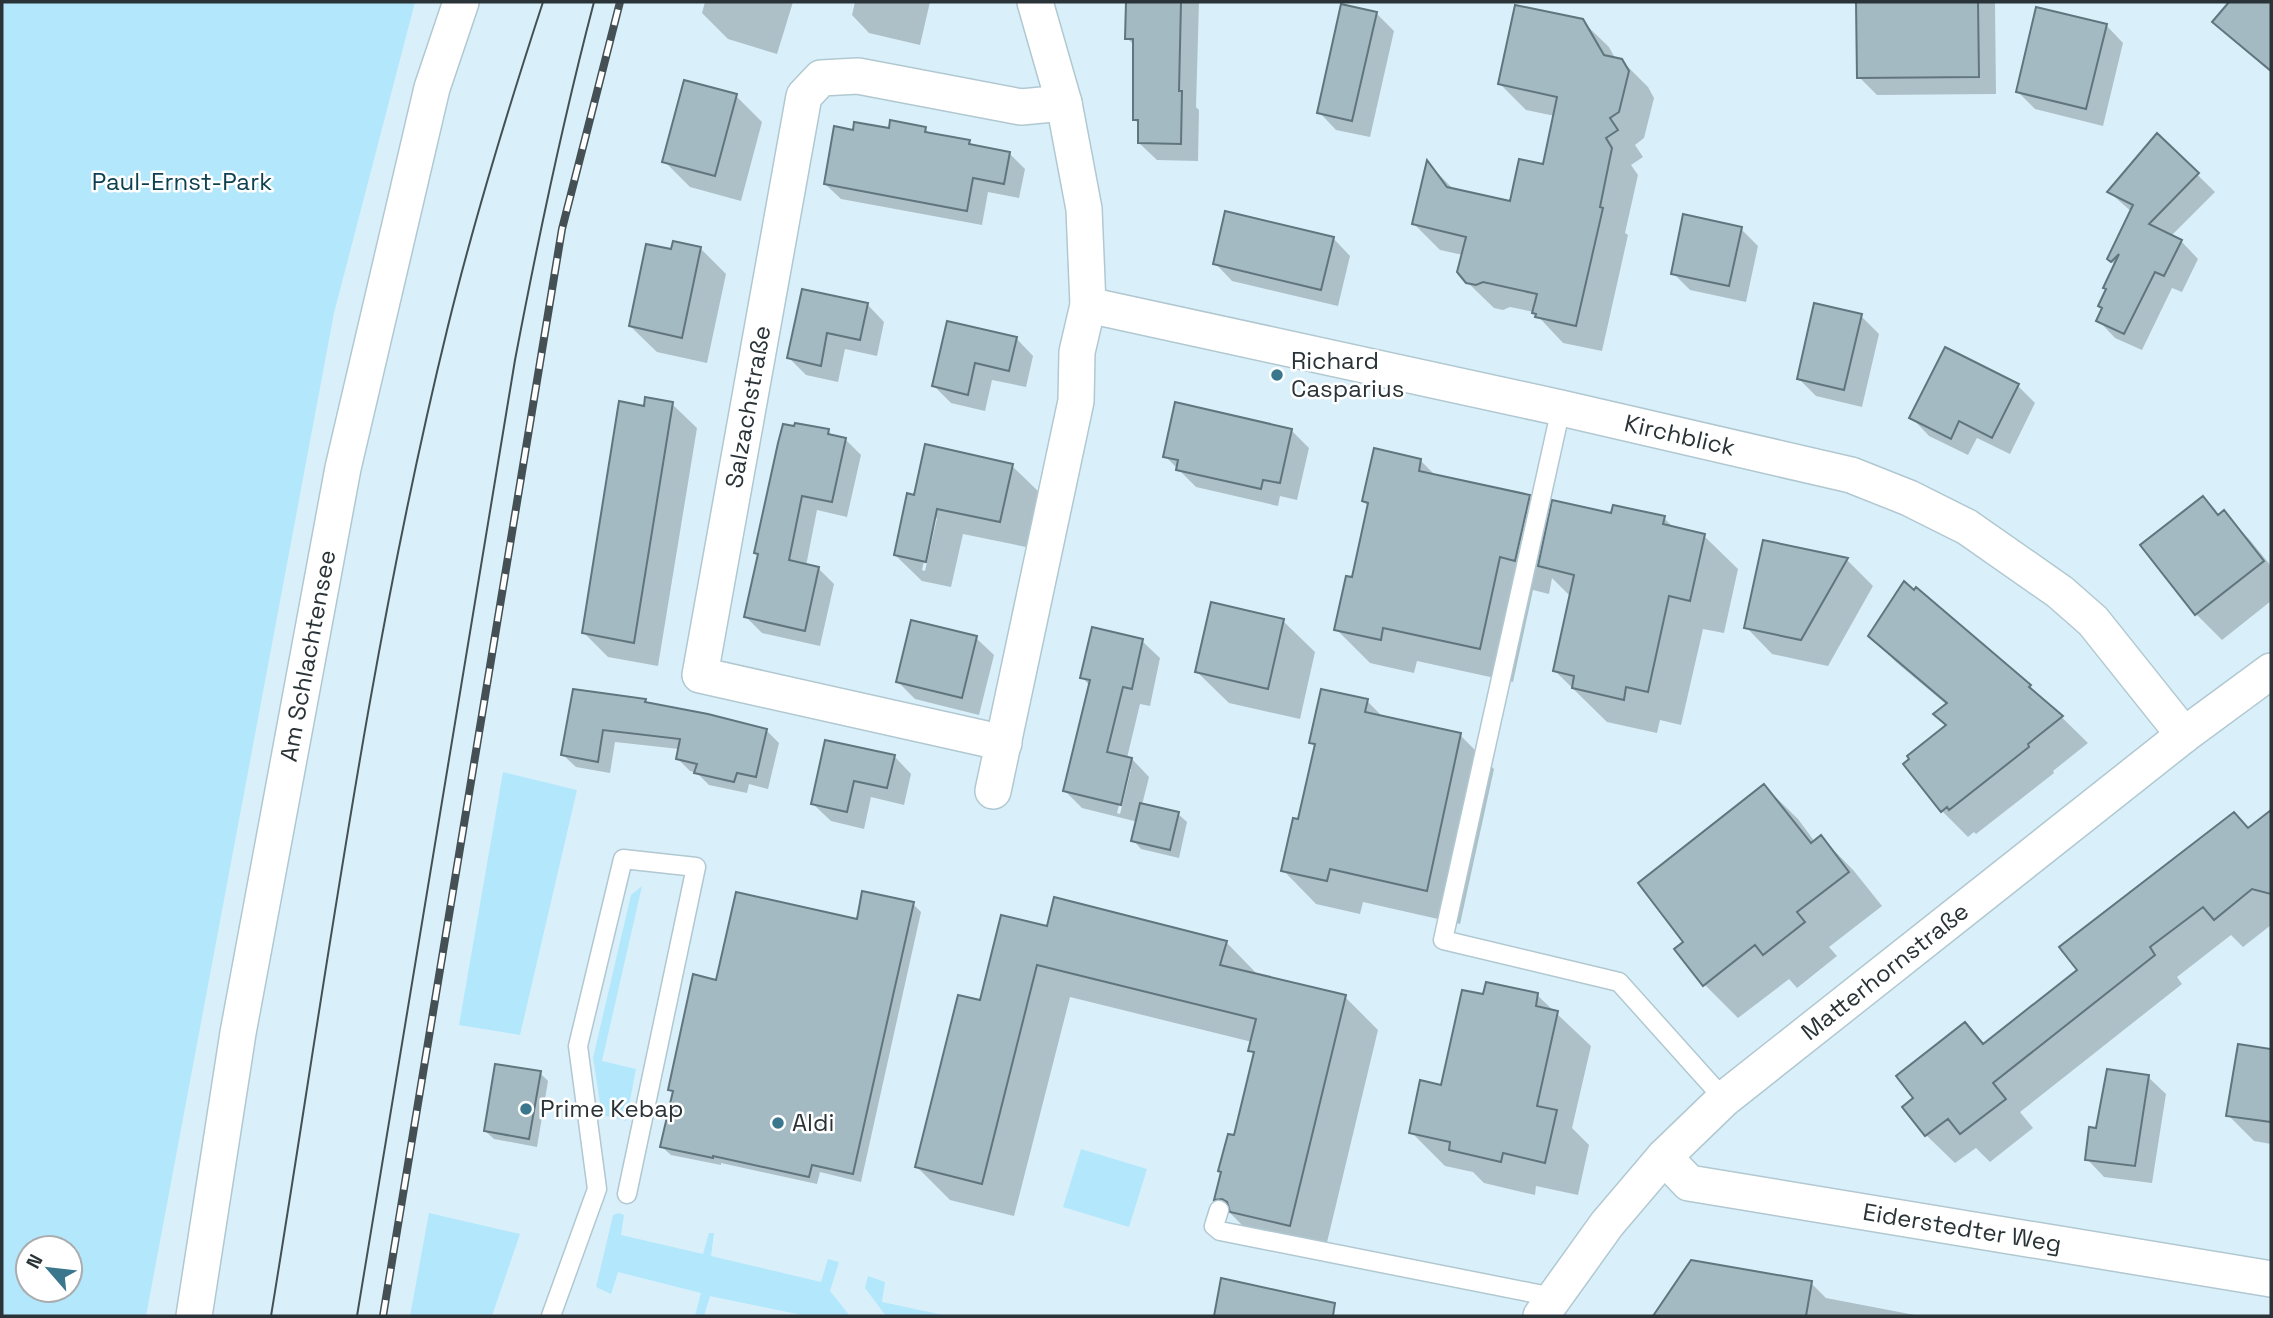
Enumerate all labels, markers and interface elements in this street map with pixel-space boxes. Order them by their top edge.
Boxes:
park label: Paul-Ernst-Park [92,166,272,197]
street label: Salzachstraße [718,323,777,490]
place label: Richard Casparius [1291,345,1404,404]
marker: Richard Casparius [1269,367,1285,383]
street label: Kirchblick [1621,407,1738,463]
street label: Am Schlachtensee [273,547,342,764]
street label: Matterhornstraße [1795,895,1975,1047]
place label: Prime Kebap [540,1093,683,1124]
marker: Prime Kebap [518,1101,534,1117]
place label: Aldi [792,1107,834,1138]
marker: Aldi [770,1115,786,1131]
street label: Eiderstedter Weg [1861,1196,2064,1259]
north arrow [14,1234,84,1304]
text: N [20,1250,48,1273]

